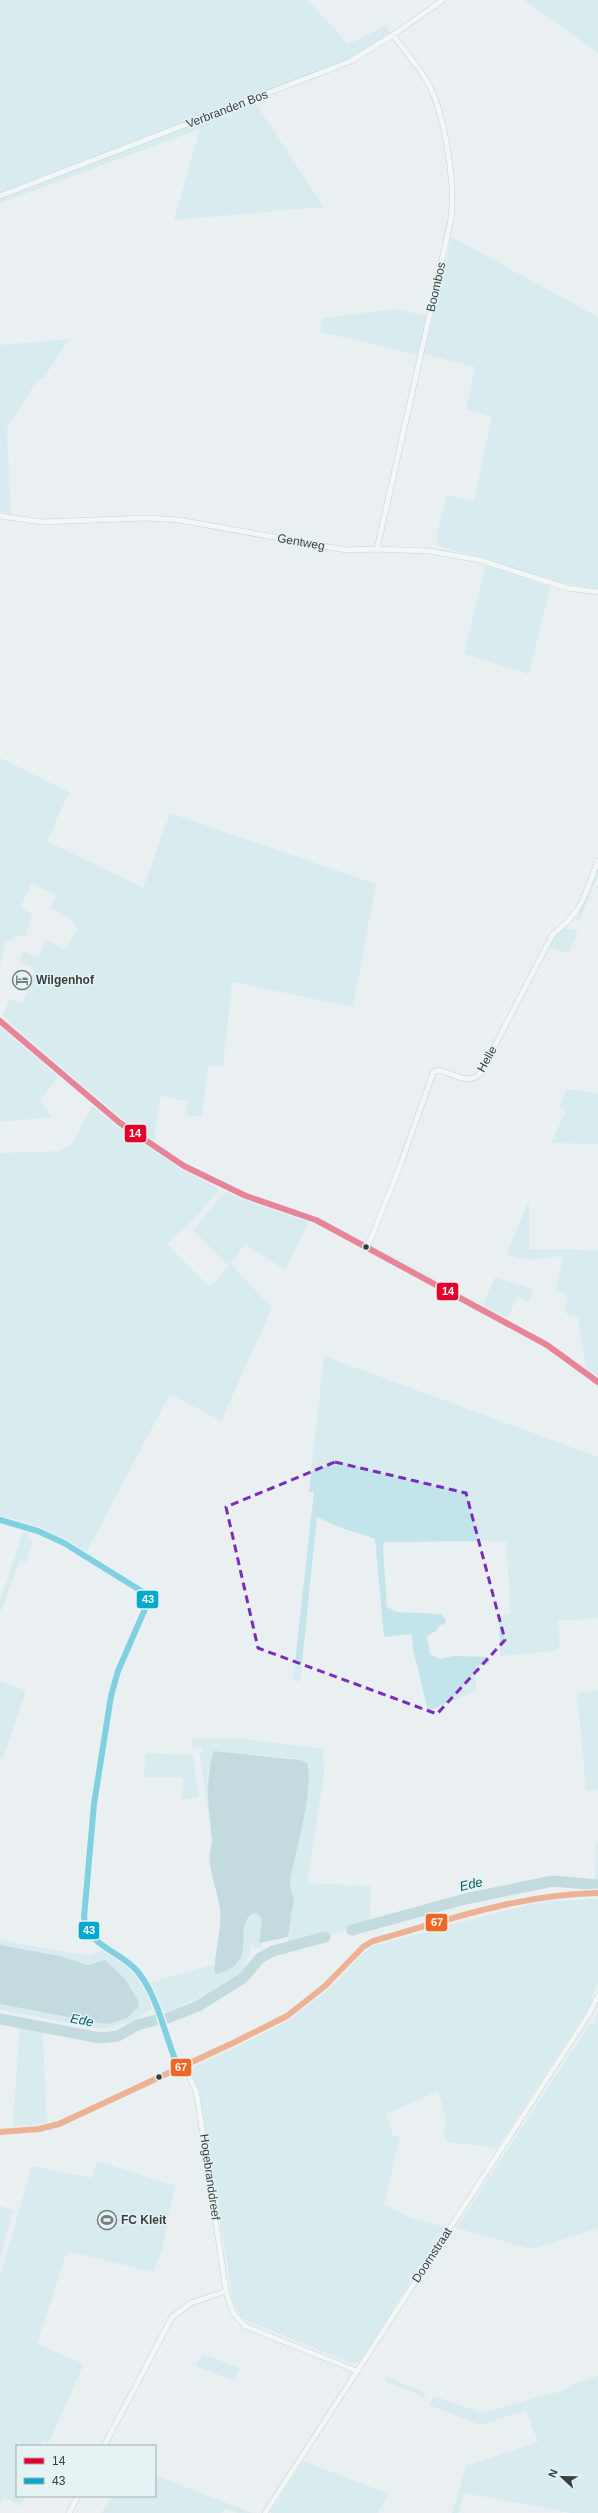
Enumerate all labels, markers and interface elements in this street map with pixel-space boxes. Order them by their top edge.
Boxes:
street label: Verbranden Bos [184,87,270,131]
street label: Boombos [423,261,449,313]
street label: Gentweg [276,531,326,553]
hotel icon: Wilgenhof [11,969,33,991]
place label: Wilgenhof [36,973,95,987]
street label: Helle [474,1043,500,1074]
line badge: 14 [124,1124,147,1143]
text: 14 [129,1127,142,1139]
unlabelled marker [361,1242,371,1252]
line badge: 14 [436,1282,459,1301]
text: 14 [442,1285,455,1297]
line badge: 43 [136,1590,159,1609]
text: 43 [142,1593,154,1605]
water label: Ede [458,1874,484,1894]
line badge: 67 [425,1913,448,1932]
text: 67 [431,1916,443,1928]
line badge: 43 [78,1921,100,1940]
text: 43 [83,1924,95,1936]
water label: Ede [69,2010,95,2030]
line badge: 67 [170,2058,192,2077]
text: 67 [175,2061,187,2073]
unlabelled marker [154,2072,164,2082]
street label: Hogebranddreef [197,2133,223,2222]
sports icon: FC Kleit [96,2209,118,2231]
place label: FC Kleit [121,2213,166,2227]
street label: Doornstraat [409,2224,455,2285]
legend [16,2445,156,2497]
text: 14 [52,2454,66,2468]
north arrow [542,2457,582,2497]
text: N [546,2467,560,2479]
text: 43 [52,2474,66,2488]

